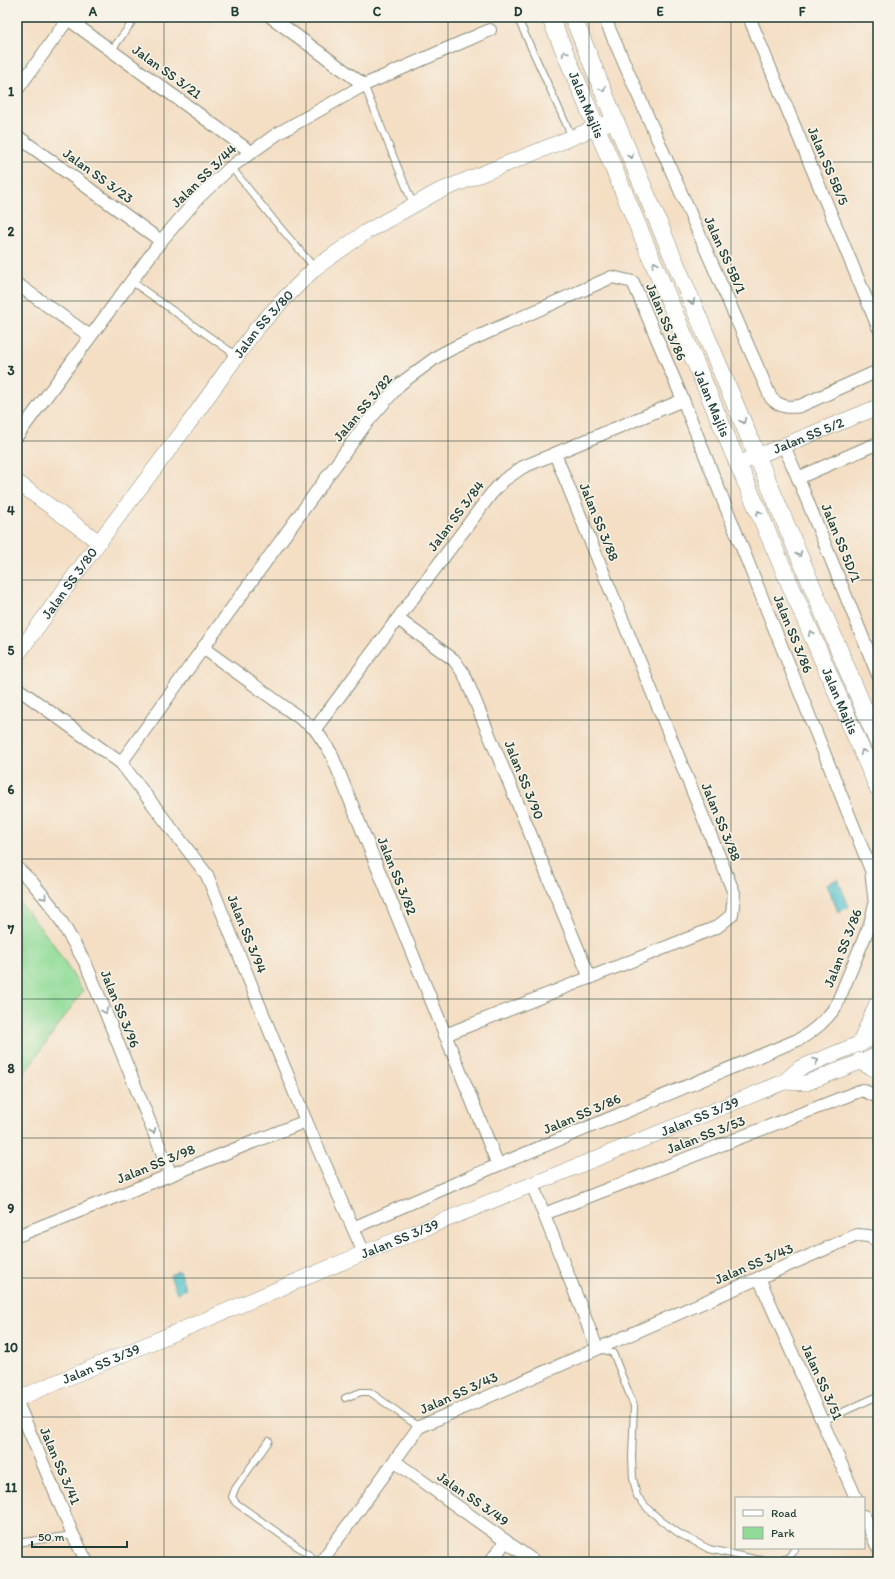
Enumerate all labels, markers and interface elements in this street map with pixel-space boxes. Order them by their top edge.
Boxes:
text: A [88,4,98,19]
text: B [231,4,240,19]
text: C [373,4,382,19]
text: D [514,4,523,19]
text: E [656,4,664,19]
text: F [799,4,806,19]
street label: Jalan SS 3/21 [129,41,205,103]
one-way arrow [562,50,570,58]
street label: Jalan Majlis [565,68,608,141]
text: 1 [8,84,14,99]
one-way arrow [598,84,606,92]
street label: Jalan SS 5B/5 [804,124,852,208]
street label: Jalan SS 3/44 [168,140,241,211]
street label: Jalan SS 3/23 [60,145,137,207]
one-way arrow [626,153,634,160]
street label: Jalan SS 5B/1 [700,214,750,297]
text: 2 [8,224,15,239]
one-way arrow [651,261,659,268]
street label: Jalan SS 3/86 [642,281,690,363]
street label: Jalan SS 3/80 [230,286,297,361]
one-way arrow [687,297,695,305]
text: 3 [7,363,15,378]
street label: Jalan Majlis [691,367,734,439]
street label: Jalan SS 3/82 [330,370,397,445]
street label: Jalan SS 5/2 [771,413,847,457]
one-way arrow [738,417,746,425]
street label: Jalan SS 3/84 [424,477,488,555]
street label: Jalan SS 3/88 [576,480,623,564]
street label: Jalan SS 5D/1 [818,501,865,585]
text: 4 [7,503,15,518]
one-way arrow [756,510,764,518]
street label: Jalan SS 3/80 [38,544,101,622]
one-way arrow [794,550,802,557]
street label: Jalan SS 3/86 [770,592,816,676]
one-way arrow [808,629,816,637]
text: 5 [8,643,15,658]
street label: Jalan Majlis [818,665,862,737]
street label: Jalan SS 3/90 [500,738,548,822]
one-way arrow [859,748,867,755]
street label: Jalan SS 3/88 [698,780,745,864]
text: 6 [8,782,15,797]
street label: Jalan SS 3/82 [374,834,421,918]
one-way arrow [39,892,46,899]
street label: Jalan SS 3/94 [223,892,271,976]
street label: Jalan SS 3/86 [820,906,866,990]
text: 7 [7,922,15,937]
street label: Jalan SS 3/96 [97,968,143,1050]
one-way arrow [100,1007,108,1014]
one-way arrow [812,1058,820,1066]
text: 8 [7,1061,15,1076]
street label: Jalan SS 3/86 [541,1090,623,1138]
street label: Jalan SS 3/39 [658,1093,741,1140]
street label: Jalan SS 3/53 [664,1112,748,1158]
one-way arrow [149,1128,157,1135]
street label: Jalan SS 3/98 [114,1141,198,1187]
text: 9 [8,1201,15,1216]
street label: Jalan SS 3/39 [358,1215,441,1262]
street label: Jalan SS 3/43 [712,1240,796,1288]
text: 10 [4,1340,18,1355]
street label: Jalan SS 3/39 [59,1340,142,1388]
street label: Jalan SS 3/51 [798,1341,847,1423]
street label: Jalan SS 3/43 [417,1368,501,1418]
street label: Jalan SS 3/41 [36,1425,84,1508]
street label: Jalan SS 3/49 [434,1468,512,1530]
text: 11 [5,1480,17,1495]
legend [735,1497,865,1549]
text: Road [771,1506,797,1520]
scale bar [32,1523,127,1549]
text: Park [771,1526,795,1540]
text: 50 m [38,1530,64,1544]

